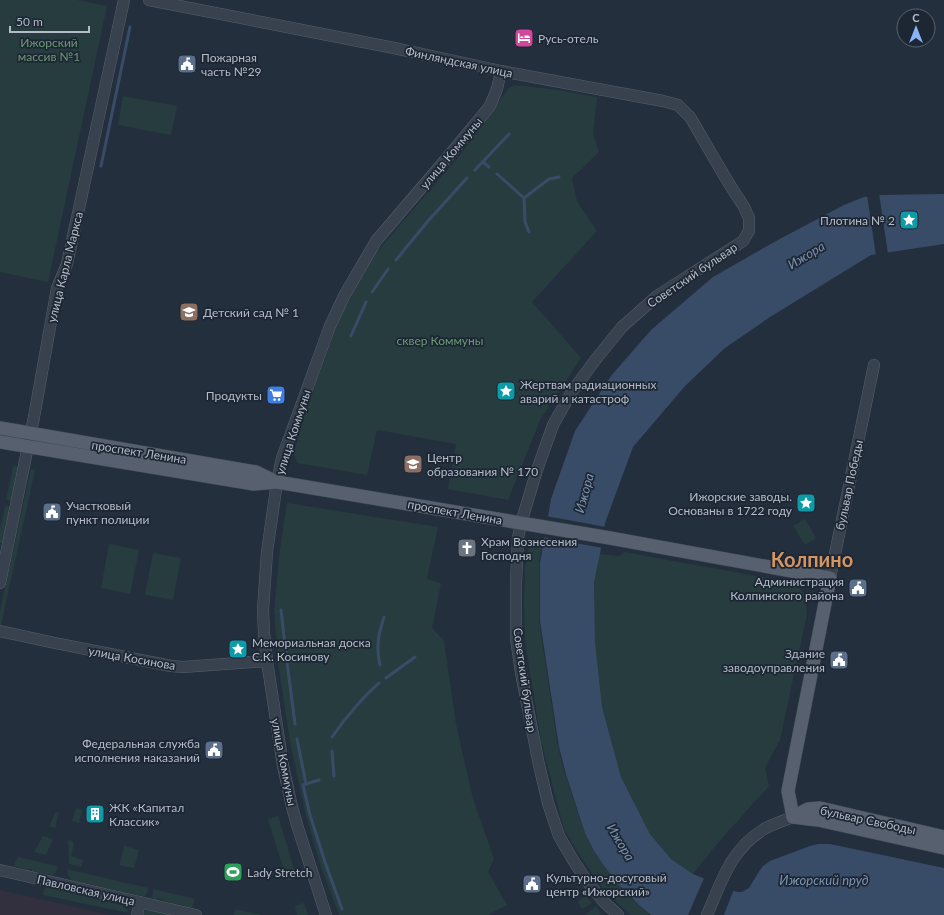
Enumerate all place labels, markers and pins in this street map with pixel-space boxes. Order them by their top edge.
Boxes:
hotel icon: Русь-отель [513,27,535,49]
place label: Русь-отель [538,31,599,46]
place label: Пожарная часть №29 [201,50,262,79]
public building icon: Пожарная часть №29 [176,53,198,75]
place icon: Плотина № 2 [898,209,920,231]
place label: Плотина № 2 [820,213,895,228]
school or university icon: Детский сад № 1 [178,301,200,323]
place label: Детский сад № 1 [203,305,299,320]
place label: Жертвам радиационных аварий и катастроф [520,377,657,406]
place icon: Жертвам радиационных аварий и катастроф [495,380,517,402]
supermarket icon: Продукты [265,384,287,406]
place label: Продукты [206,388,262,403]
place label: Центр образования № 170 [427,450,538,479]
school or university icon: Центр образования № 170 [402,453,424,475]
place label: Ижорские заводы. Основаны в 1722 году [668,489,793,518]
place icon: Ижорские заводы. Основаны в 1722 году [795,492,817,514]
place label: Участковый пункт полиции [66,498,150,527]
public building icon: Участковый пункт полиции [41,501,63,523]
place label: Храм Вознесения Господня [481,534,577,563]
church icon: Храм Вознесения Господня [456,537,478,559]
place label: Администрация Колпинского района [730,574,844,603]
public building icon: Администрация Колпинского района [847,577,869,599]
place label: Мемориальная доска С.К. Косинову [252,635,371,664]
place icon: Мемориальная доска С.К. Косинову [227,638,249,660]
place label: Здание заводоуправления [723,646,825,675]
public building icon: Здание заводоуправления [828,649,850,671]
place label: Федеральная служба исполнения наказаний [74,736,200,765]
public building icon: Федеральная служба исполнения наказаний [203,739,225,761]
place label: ЖК «Капитал Классик» [109,800,184,829]
building icon: ЖК «Капитал Классик» [84,803,106,825]
sports icon: Lady Stretch [222,861,244,883]
place label: Lady Stretch [247,865,312,880]
place label: Культурно-досуговый центр «Ижорский» [546,870,667,899]
public building icon: Культурно-досуговый центр «Ижорский» [521,873,543,895]

